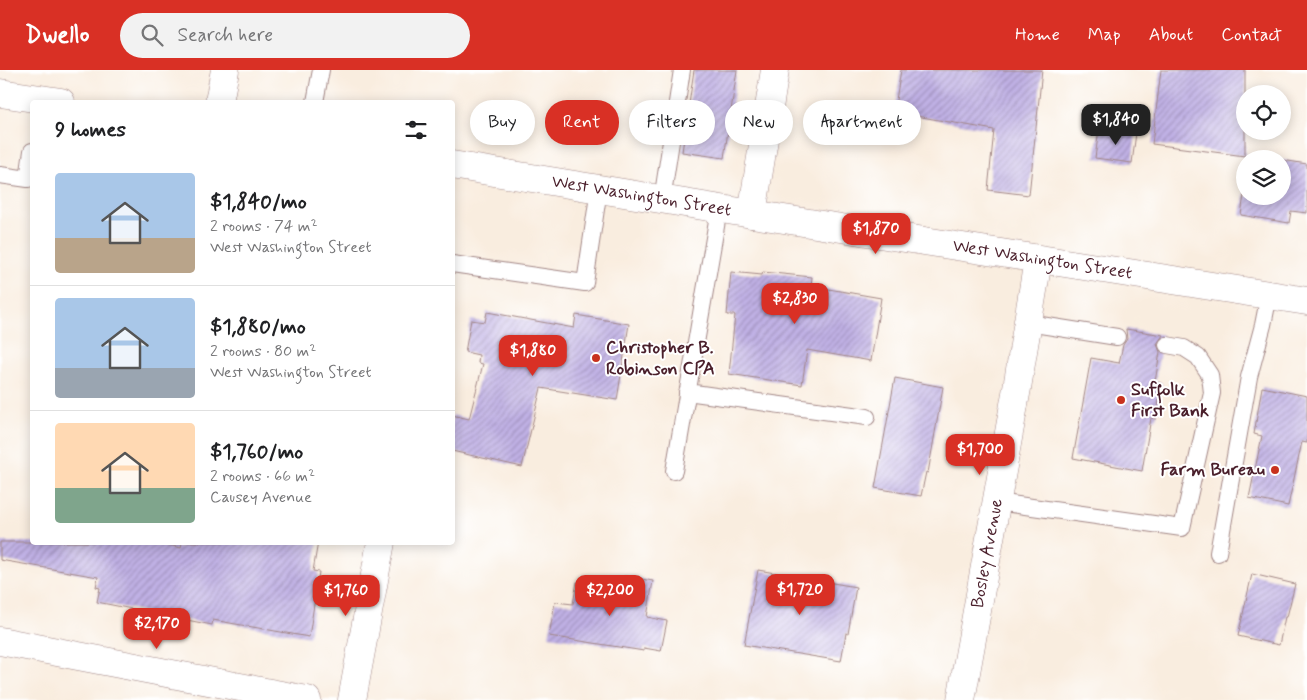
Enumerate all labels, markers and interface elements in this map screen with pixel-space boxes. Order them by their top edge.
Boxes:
search box [120,13,470,58]
text: Dwello [25,20,90,51]
icon: search [138,21,166,49]
text: Search here [178,23,273,48]
text: Home [1015,23,1060,47]
text: Map [1088,23,1121,47]
text: About [1149,23,1193,47]
text: Contact [1221,23,1282,47]
map controls [1236,85,1291,205]
button: locate [1236,85,1291,140]
chip: Buy [470,100,535,145]
chip: Rent [545,100,619,145]
chip: Filters [629,100,715,145]
chip: New [725,100,793,145]
chip: Apartment [803,100,921,145]
pin: $1,840 [1075,104,1157,146]
text: $1,840 [1092,109,1140,130]
text: 9 homes [55,116,126,144]
icon: filters [402,116,430,144]
button: layers [1236,150,1291,205]
street label: West Washington Street [550,169,733,222]
text: $1,840/mo [210,188,307,216]
icon: home [95,193,155,253]
pin: $1,870 [835,212,917,255]
text: 2 rooms · 74 m² [210,216,318,237]
text: $1,870 [853,218,899,239]
street label: West Washington Street [951,234,1134,286]
text: West Washington Street [210,237,371,258]
pin: $2,830 [754,282,836,325]
text: $2,830 [773,288,817,309]
text: $1,880/mo [210,313,306,341]
icon: home [95,318,155,378]
pin: $1,880 [492,334,574,377]
place label: Christopher B. Robinson CPA [606,336,715,381]
text: $1,880 [510,340,556,361]
text: 2 rooms · 80 m² [210,341,316,362]
marker: Christopher B. Robinson CPA [590,352,602,364]
text: West Washington Street [210,362,371,383]
place label: Suffolk First Bank [1131,378,1209,423]
marker: Suffolk First Bank [1115,394,1127,406]
pin: $1,700 [939,434,1021,476]
text: $1,760/mo [210,438,303,466]
text: $1,700 [957,439,1003,460]
icon: home [95,443,155,503]
place label: Farm Bureau [1161,458,1265,482]
marker: Farm Bureau [1269,464,1281,476]
text: 2 rooms · 66 m² [210,466,315,487]
text: Causey Avenue [210,487,312,508]
street label: Bosley Avenue [966,497,1009,610]
pin: $1,760 [305,574,387,617]
pin: $2,200 [569,574,651,617]
pin: $1,720 [759,574,841,616]
text: $1,720 [777,579,823,600]
text: $1,760 [324,580,368,601]
text: $2,200 [586,580,634,601]
pin: $2,170 [116,608,198,650]
text: $2,170 [134,613,180,634]

